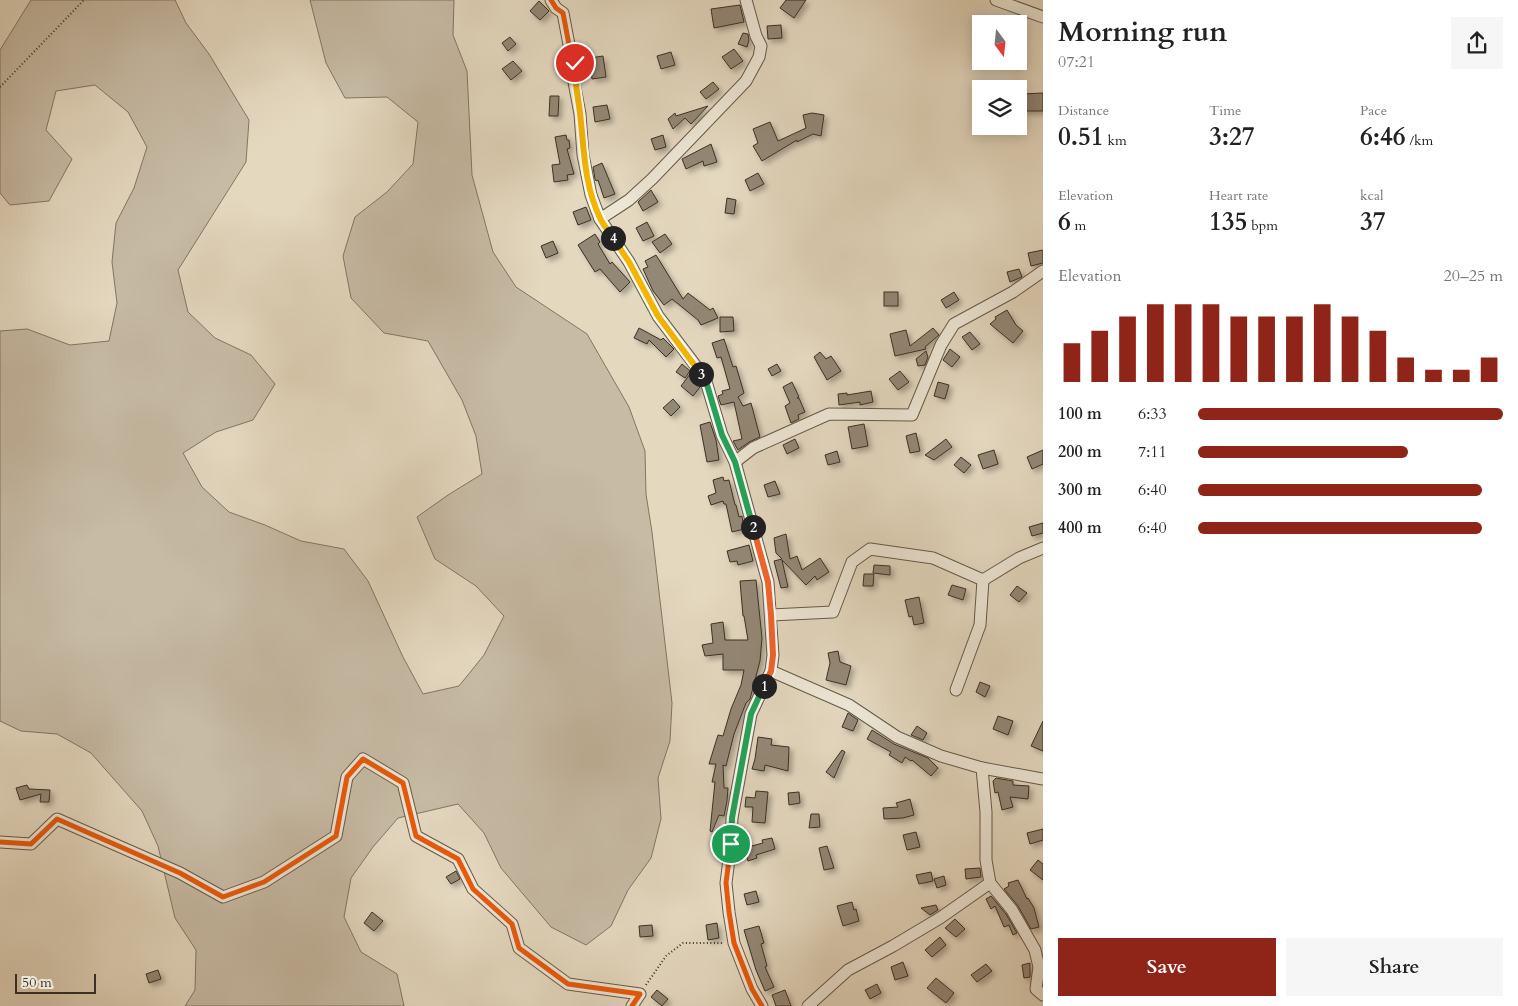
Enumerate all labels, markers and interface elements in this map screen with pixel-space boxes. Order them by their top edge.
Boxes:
text: Morning run [1058,13,1227,51]
north arrow [972,15,1028,70]
map controls [972,15,1027,135]
button: share [1451,17,1503,69]
pin [554,42,596,84]
icon: check [561,49,589,77]
text: 07:21 [1058,51,1095,73]
button: layers [972,80,1027,135]
text: Distance [1058,101,1109,120]
text: Time [1209,101,1241,120]
text: Pace [1360,101,1387,120]
text: 0.51 [1058,120,1104,154]
text: 3:27 [1209,120,1255,154]
text: 6:46 [1360,120,1406,154]
text: km [1104,131,1127,150]
text: /km [1406,131,1433,150]
text: Elevation [1058,186,1114,205]
text: Heart rate [1209,186,1268,205]
text: kcal [1360,186,1384,205]
text: 6 [1058,205,1071,239]
text: 135 [1209,205,1247,239]
text: 37 [1360,205,1386,239]
text: m [1071,216,1086,235]
text: bpm [1247,216,1278,235]
pin: 4 [600,226,626,250]
text: 4 [610,229,617,248]
text: Elevation [1058,265,1122,287]
text: 20–25 m [1444,265,1503,287]
pin: 3 [688,362,714,386]
text: 3 [698,365,705,384]
text: 100 m [1058,403,1102,425]
text: 6:33 [1138,403,1167,425]
text: 200 m [1058,441,1102,463]
text: 7:11 [1138,441,1167,463]
text: 300 m [1058,479,1102,501]
text: 6:40 [1138,479,1167,501]
pin: 2 [740,514,766,540]
text: 400 m [1058,517,1102,539]
text: 6:40 [1138,517,1167,539]
text: 2 [750,518,757,537]
pin: 1 [752,674,776,698]
text: 1 [761,677,768,696]
pin [710,823,752,865]
icon: arrive [717,830,745,858]
button: Save [1058,938,1276,996]
button: Share [1286,938,1503,996]
scale bar [15,971,96,994]
text: 50 m [22,973,52,992]

